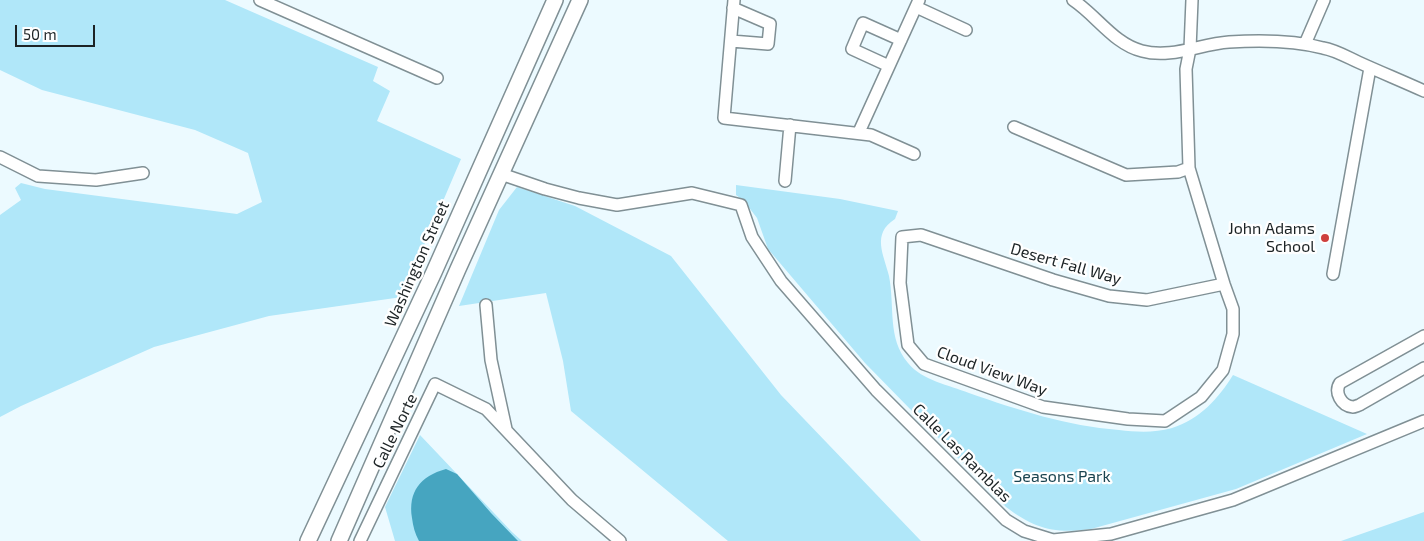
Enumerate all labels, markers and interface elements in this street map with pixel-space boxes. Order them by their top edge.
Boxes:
scale bar [18,15,98,47]
text: 50 m [23,25,57,43]
street label: Washington Street [381,198,453,330]
place label: John Adams School [1228,219,1315,257]
marker: John Adams School [1319,232,1331,244]
street label: Desert Fall Way [1008,239,1124,289]
street label: Cloud View Way [934,342,1050,400]
street label: Calle Norte [369,390,421,472]
street label: Calle Las Ramblas [909,400,1015,506]
park label: Seasons Park [1013,467,1111,487]

